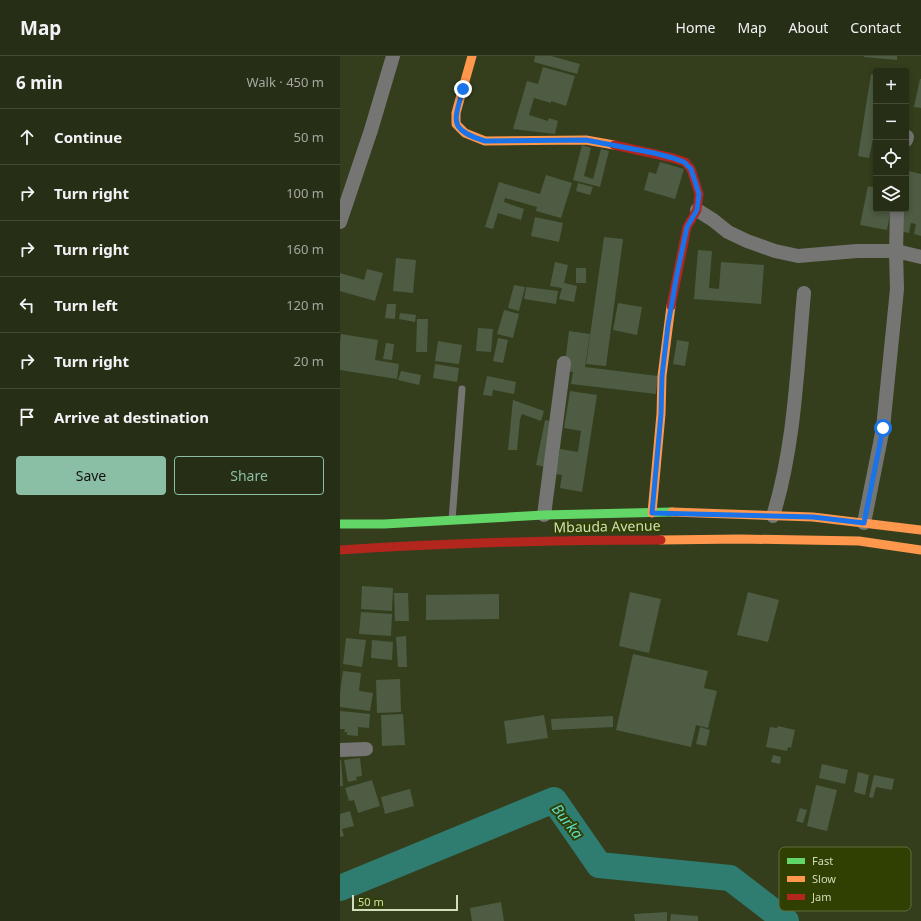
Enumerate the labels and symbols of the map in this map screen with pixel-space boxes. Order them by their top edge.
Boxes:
route end [454,80,472,98]
route start [874,419,892,437]
street label: Mbauda Avenue [553,516,661,536]
water label: Burka [548,799,588,843]
legend [779,847,911,911]
text: Fast [812,853,833,868]
text: Slow [812,871,836,886]
text: Jam [811,889,831,904]
scale bar [352,893,458,912]

